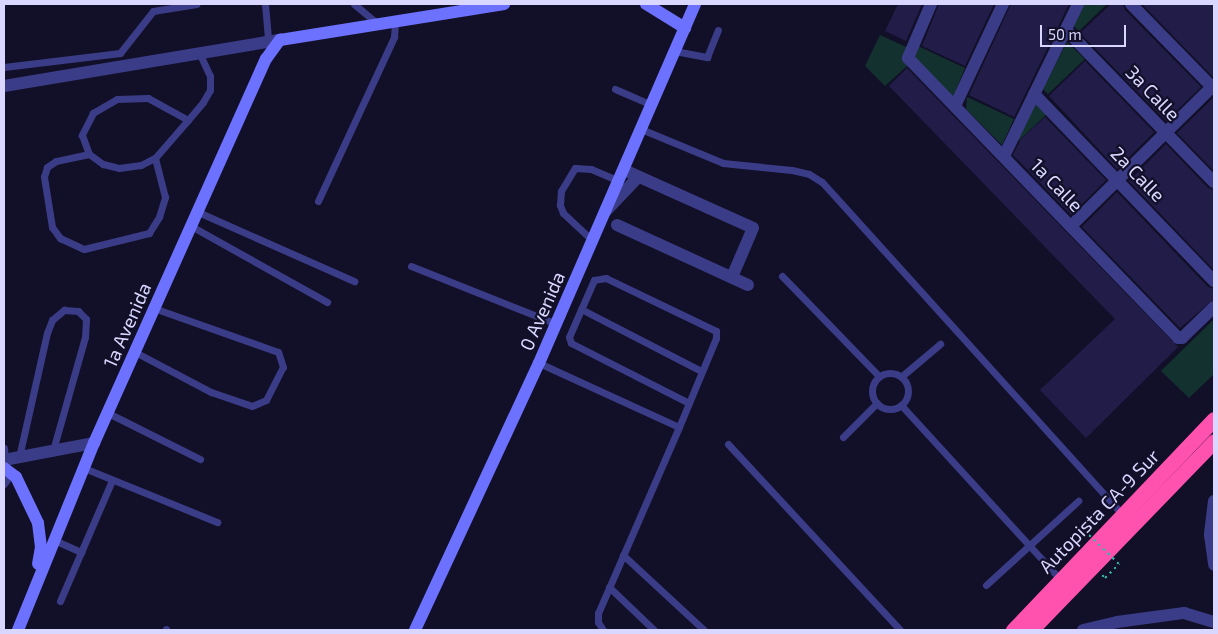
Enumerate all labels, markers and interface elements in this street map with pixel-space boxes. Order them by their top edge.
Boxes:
scale bar [1043,15,1129,47]
text: 50 m [1048,25,1082,43]
street label: 3a Calle [1121,61,1185,125]
street label: 2a Calle [1106,142,1170,206]
street label: 1a Calle [1026,154,1088,216]
street label: 0 Avenida [514,268,570,354]
street label: 1a Avenida [98,279,156,371]
street label: Autopista CA-9 Sur [1034,444,1164,578]

